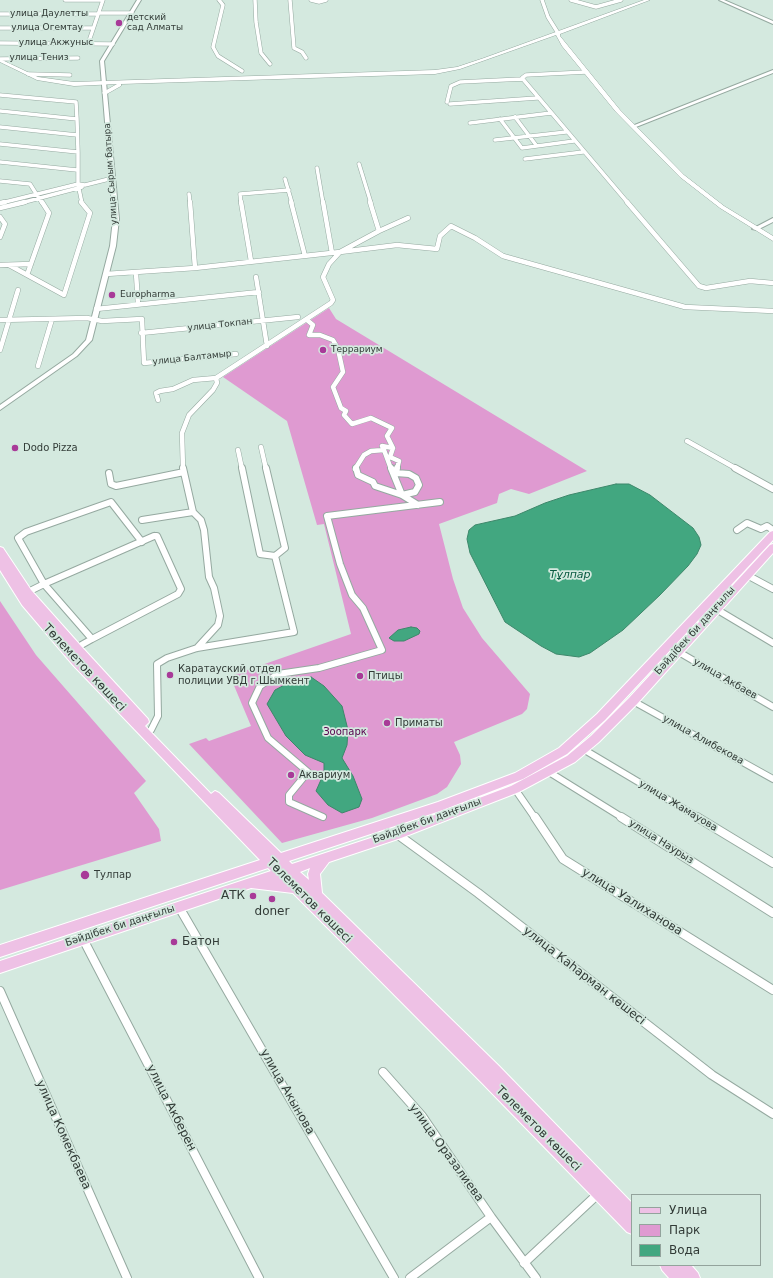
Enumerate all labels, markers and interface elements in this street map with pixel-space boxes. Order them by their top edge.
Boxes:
street label: улица Даулетты [10,9,88,19]
place label: детский сад Алматы [127,13,183,34]
marker: детский сад Алматы [114,18,124,28]
street label: улица Огемтау [11,23,83,33]
street label: улица Акжуныс [19,38,93,48]
street label: улица Тениз [10,53,68,63]
street label: улица Сырым батыра [102,123,120,225]
marker: Europharma [107,290,117,300]
place label: Europharma [120,290,175,300]
street label: улица Токпан [187,316,253,334]
marker: Террариум [318,345,328,355]
place label: Террариум [331,345,383,355]
street label: улица Балтамыр [152,348,232,368]
place label: Dodo Pizza [23,442,78,454]
marker: Dodo Pizza [10,443,20,453]
water label: Тұлпар [549,568,591,582]
street label: Бәйдібек би даңғылы [652,585,738,677]
street label: Төлеметов көшесі [40,621,128,715]
street label: улица Акбаев [691,656,759,702]
place label: Каратауский отдел полиции УВД г.Шымкент [178,663,310,686]
marker: Каратауский отдел полиции УВД г.Шымкент [165,670,175,680]
place label: Птицы [368,670,403,682]
marker: Птицы [355,671,365,681]
street label: улица Алибекова [660,713,746,767]
place label: Приматы [395,717,443,729]
marker: Приматы [382,718,392,728]
park label: Зоопарк [323,726,367,738]
place label: Аквариум [299,769,350,781]
marker: Аквариум [286,770,296,780]
street label: улица Жамауова [637,778,719,834]
street label: Бәйдібек би даңғылы [371,796,483,846]
street label: улица Наурыз [626,817,696,867]
street label: Төлеметов көшесі [264,856,354,946]
street label: улица Уалиханова [579,865,685,939]
marker: Тулпар [79,869,91,881]
place label: Тулпар [94,869,131,881]
place label: АТК [221,889,245,903]
marker: АТК [248,891,258,901]
marker: doner [267,894,277,904]
street label: Бәйдібек би даңғылы [64,903,176,949]
place label: doner [255,905,289,919]
street label: улица Каһарман көшесі [520,924,648,1028]
place label: Батон [182,935,220,949]
marker: Батон [169,937,179,947]
street label: улица Акынова [257,1047,317,1137]
street label: улица Акберен [143,1062,199,1154]
street label: улица Комекбаева [32,1078,94,1192]
street label: Төлеметов көшесі [493,1084,583,1174]
street label: улица Оразалиева [406,1101,486,1205]
legend [631,1194,761,1266]
text: Улица [669,1203,707,1217]
text: Парк [669,1223,700,1237]
text: Вода [669,1243,700,1257]

